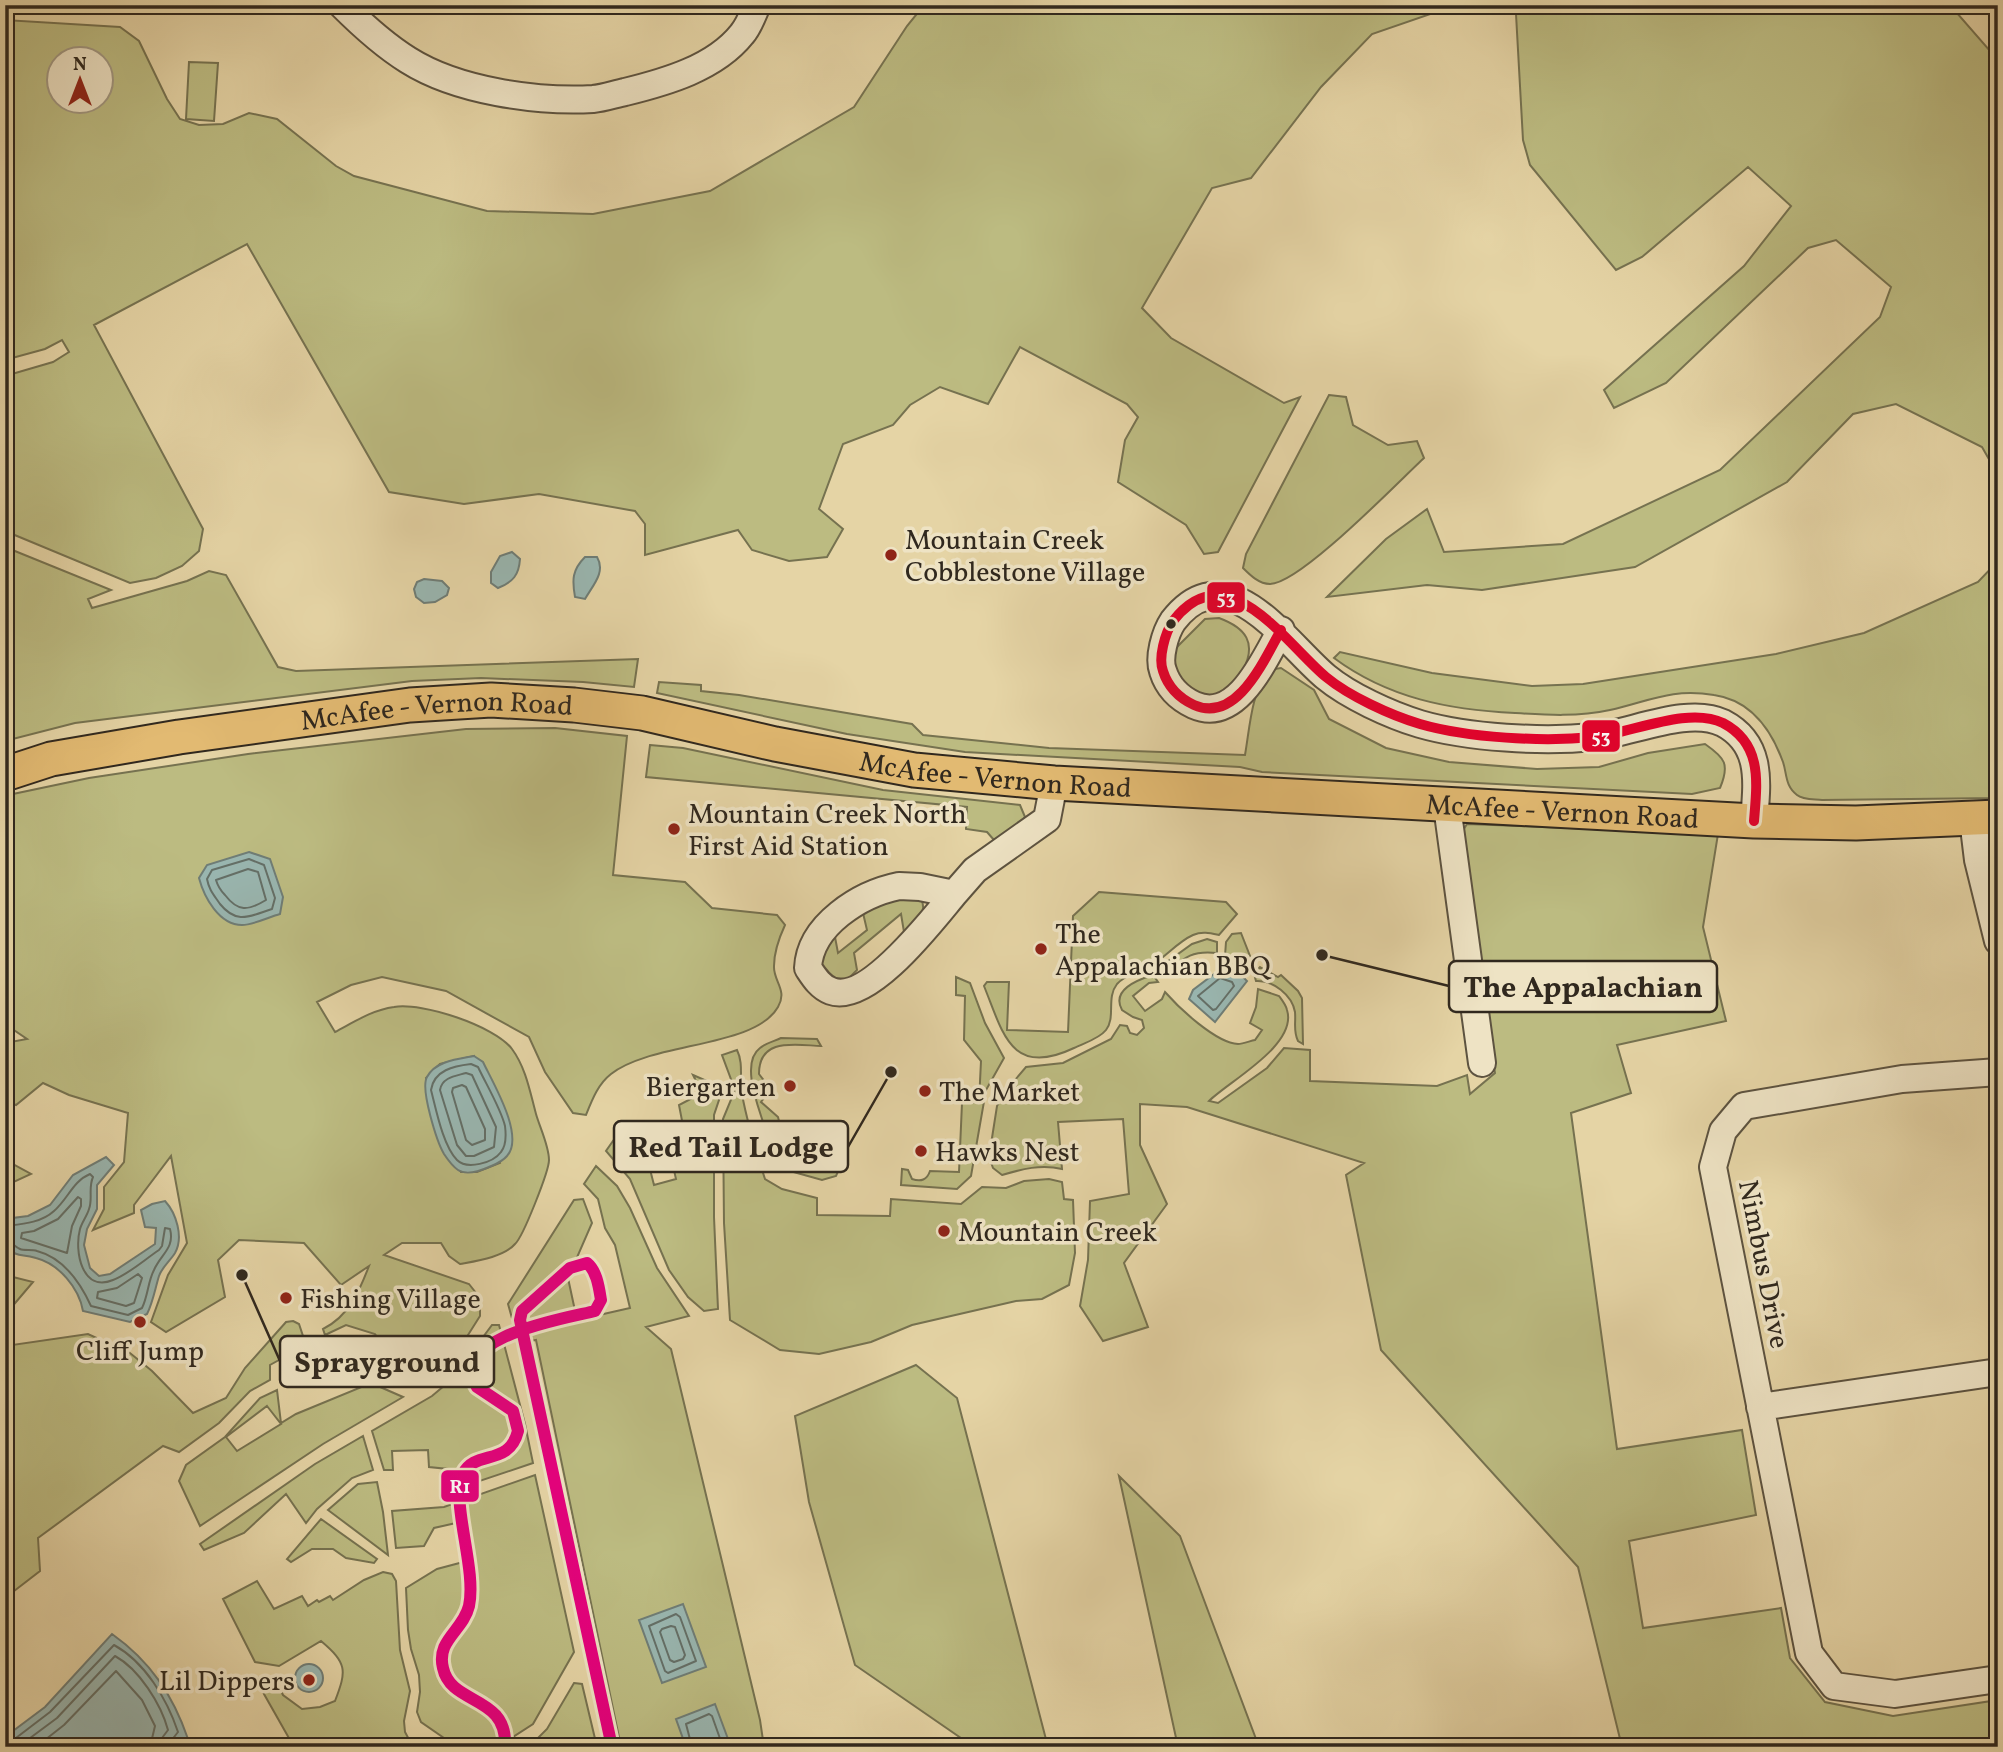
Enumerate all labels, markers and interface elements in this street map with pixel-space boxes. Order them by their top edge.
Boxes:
north arrow [46,46,116,116]
text: N [73,52,87,78]
place label: Mountain Creek Cobblestone Village [905,522,1145,593]
marker: Mountain Creek Cobblestone Village [883,547,899,563]
line badge: 53 [1206,581,1246,614]
text: 53 [1217,586,1235,612]
unlabelled marker [1164,617,1178,631]
street label: McAfee - Vernon Road [298,683,574,742]
line badge: 53 [1581,719,1621,753]
text: 53 [1592,725,1610,751]
street label: McAfee - Vernon Road [856,743,1133,809]
street label: McAfee - Vernon Road [1425,786,1700,840]
place label: Mountain Creek North First Aid Station [688,796,967,867]
marker: Mountain Creek North First Aid Station [666,821,682,837]
place label: The Appalachian BBQ [1055,916,1272,987]
marker: The Appalachian BBQ [1033,941,1049,957]
callout: The Appalachian [1449,961,1717,1012]
text: The Appalachian [1463,968,1703,1010]
place label: Biergarten [646,1069,776,1108]
place label: The Market [939,1074,1080,1113]
marker: Biergarten [782,1078,798,1094]
marker: The Market [917,1083,933,1099]
callout: Red Tail Lodge [614,1121,848,1172]
text: Red Tail Lodge [628,1128,834,1170]
place label: Hawks Nest [935,1134,1080,1173]
marker: Hawks Nest [913,1143,929,1159]
street label: Nimbus Drive [1727,1177,1798,1352]
place label: Mountain Creek [958,1214,1157,1253]
marker: Mountain Creek [936,1223,952,1239]
place label: Fishing Village [300,1281,481,1320]
marker: Fishing Village [278,1290,294,1306]
marker: Cliff Jump [132,1314,148,1330]
place label: Cliff Jump [76,1333,204,1372]
callout: Sprayground [280,1336,494,1387]
text: Sprayground [294,1343,480,1385]
line badge: R1 [440,1469,480,1503]
text: R1 [450,1475,470,1501]
place label: Lil Dippers [159,1663,295,1702]
marker: Lil Dippers [301,1672,317,1688]

